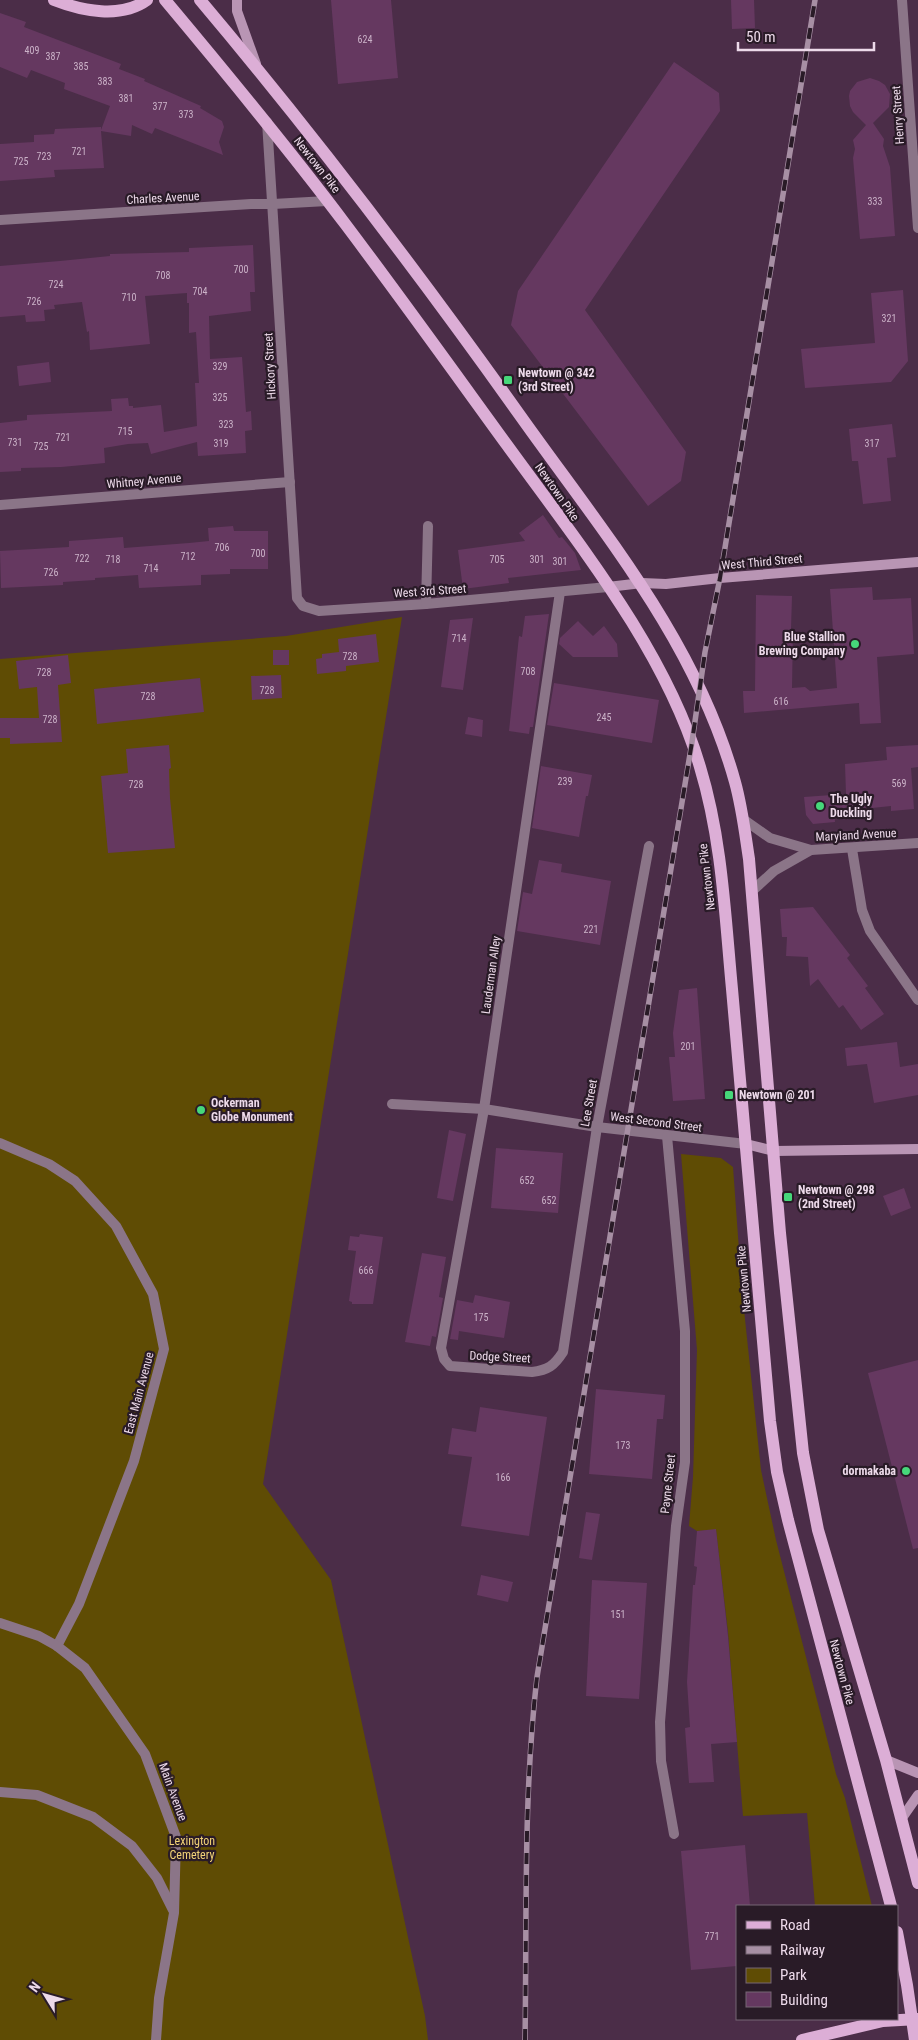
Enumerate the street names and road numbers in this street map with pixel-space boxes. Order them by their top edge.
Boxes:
street label: Henry Street [889,85,907,145]
street label: Newtown Pike [291,134,343,196]
street label: Charles Avenue [126,189,200,207]
street label: Hickory Street [261,332,279,400]
street label: Newtown Pike [532,461,582,524]
street label: Whitney Avenue [106,471,182,491]
street label: West Third Street [721,551,804,573]
street label: West 3rd Street [393,581,467,601]
street label: Maryland Avenue [815,826,897,844]
street label: Newtown Pike [696,843,718,911]
street label: Lauderman Alley [479,935,503,1015]
street label: Lee Street [578,1078,600,1128]
street label: West Second Street [609,1109,703,1135]
street label: Newtown Pike [734,1245,754,1313]
street label: Dodge Street [469,1348,531,1366]
street label: East Main Avenue [121,1350,157,1435]
street label: Payne Street [658,1453,678,1514]
street label: Newtown Pike [827,1638,858,1707]
street label: Main Avenue [156,1761,190,1823]

